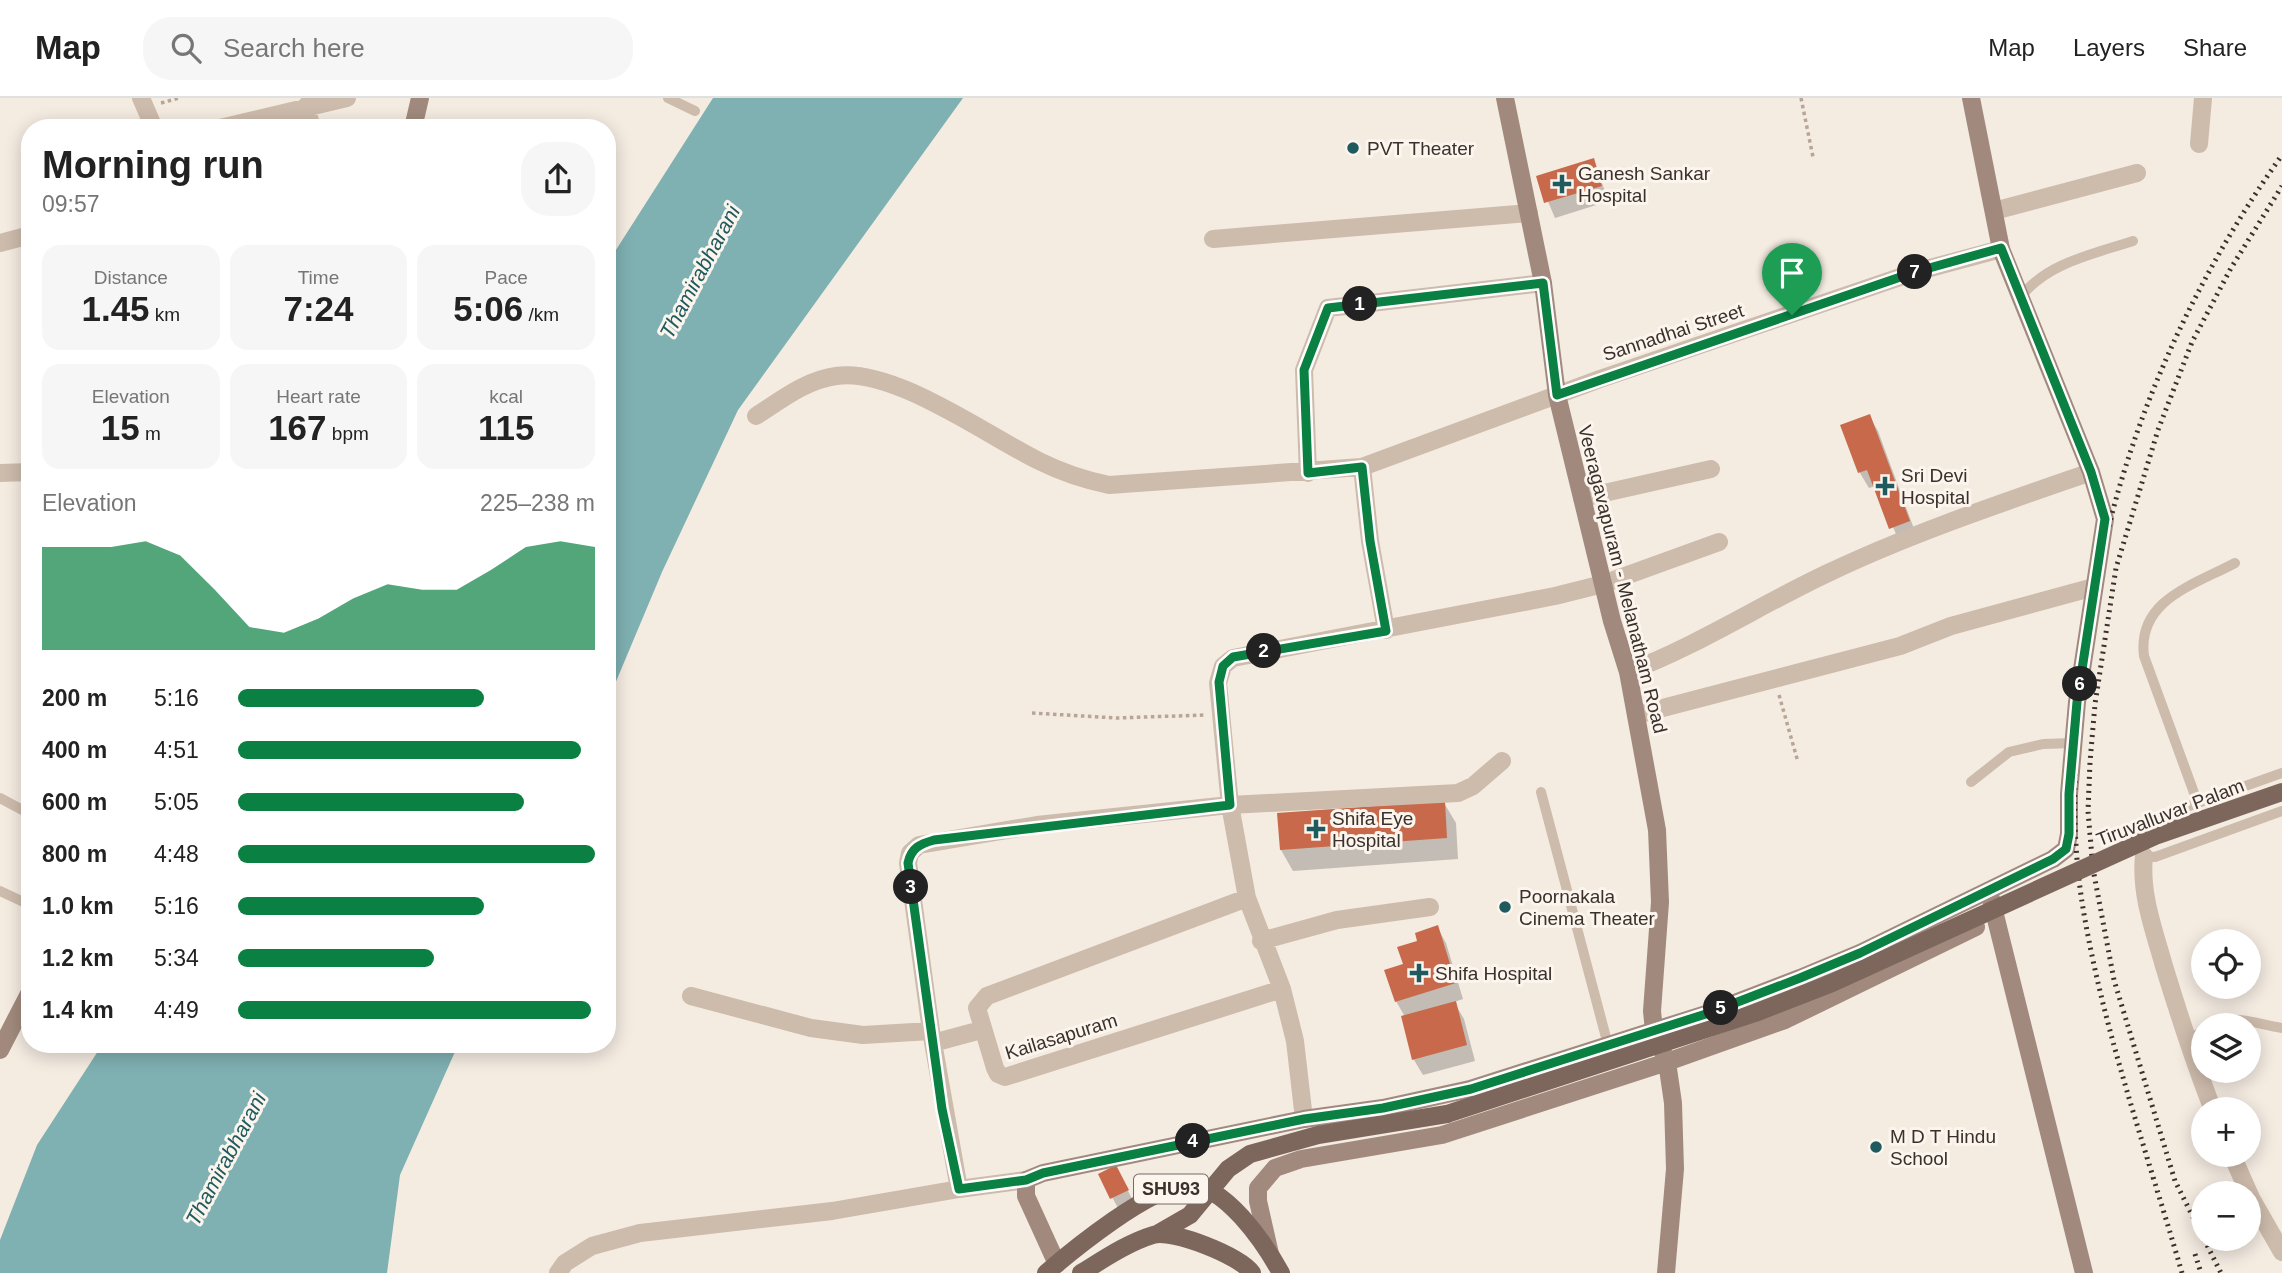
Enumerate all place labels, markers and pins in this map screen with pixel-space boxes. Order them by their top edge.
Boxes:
place label: PVT Theater [1367,138,1475,159]
marker: PVT Theater [1345,140,1361,156]
place label: Ganesh Sankar Hospital [1578,163,1711,206]
marker: Ganesh Sankar Hospital [1552,174,1572,194]
pin [1762,243,1822,315]
pin: 7 [1898,254,1932,290]
pin: 1 [1342,286,1378,322]
place label: Sri Devi Hospital [1901,465,1970,508]
marker: Sri Devi Hospital [1875,476,1895,496]
pin: 2 [1246,634,1282,668]
pin: 6 [2062,666,2098,702]
place label: Shifa Eye Hospital [1332,808,1413,851]
marker: Shifa Eye Hospital [1306,819,1326,839]
pin: 3 [894,870,928,904]
place label: Poornakala Cinema Theater [1519,886,1656,929]
marker: Poornakala Cinema Theater [1497,899,1513,915]
marker: Shifa Hospital [1409,963,1429,983]
place label: Shifa Hospital [1435,963,1552,984]
pin: 5 [1704,990,1738,1026]
pin: 4 [1176,1124,1210,1158]
place label: M D T Hindu School [1890,1126,1996,1169]
marker: M D T Hindu School [1868,1139,1884,1155]

